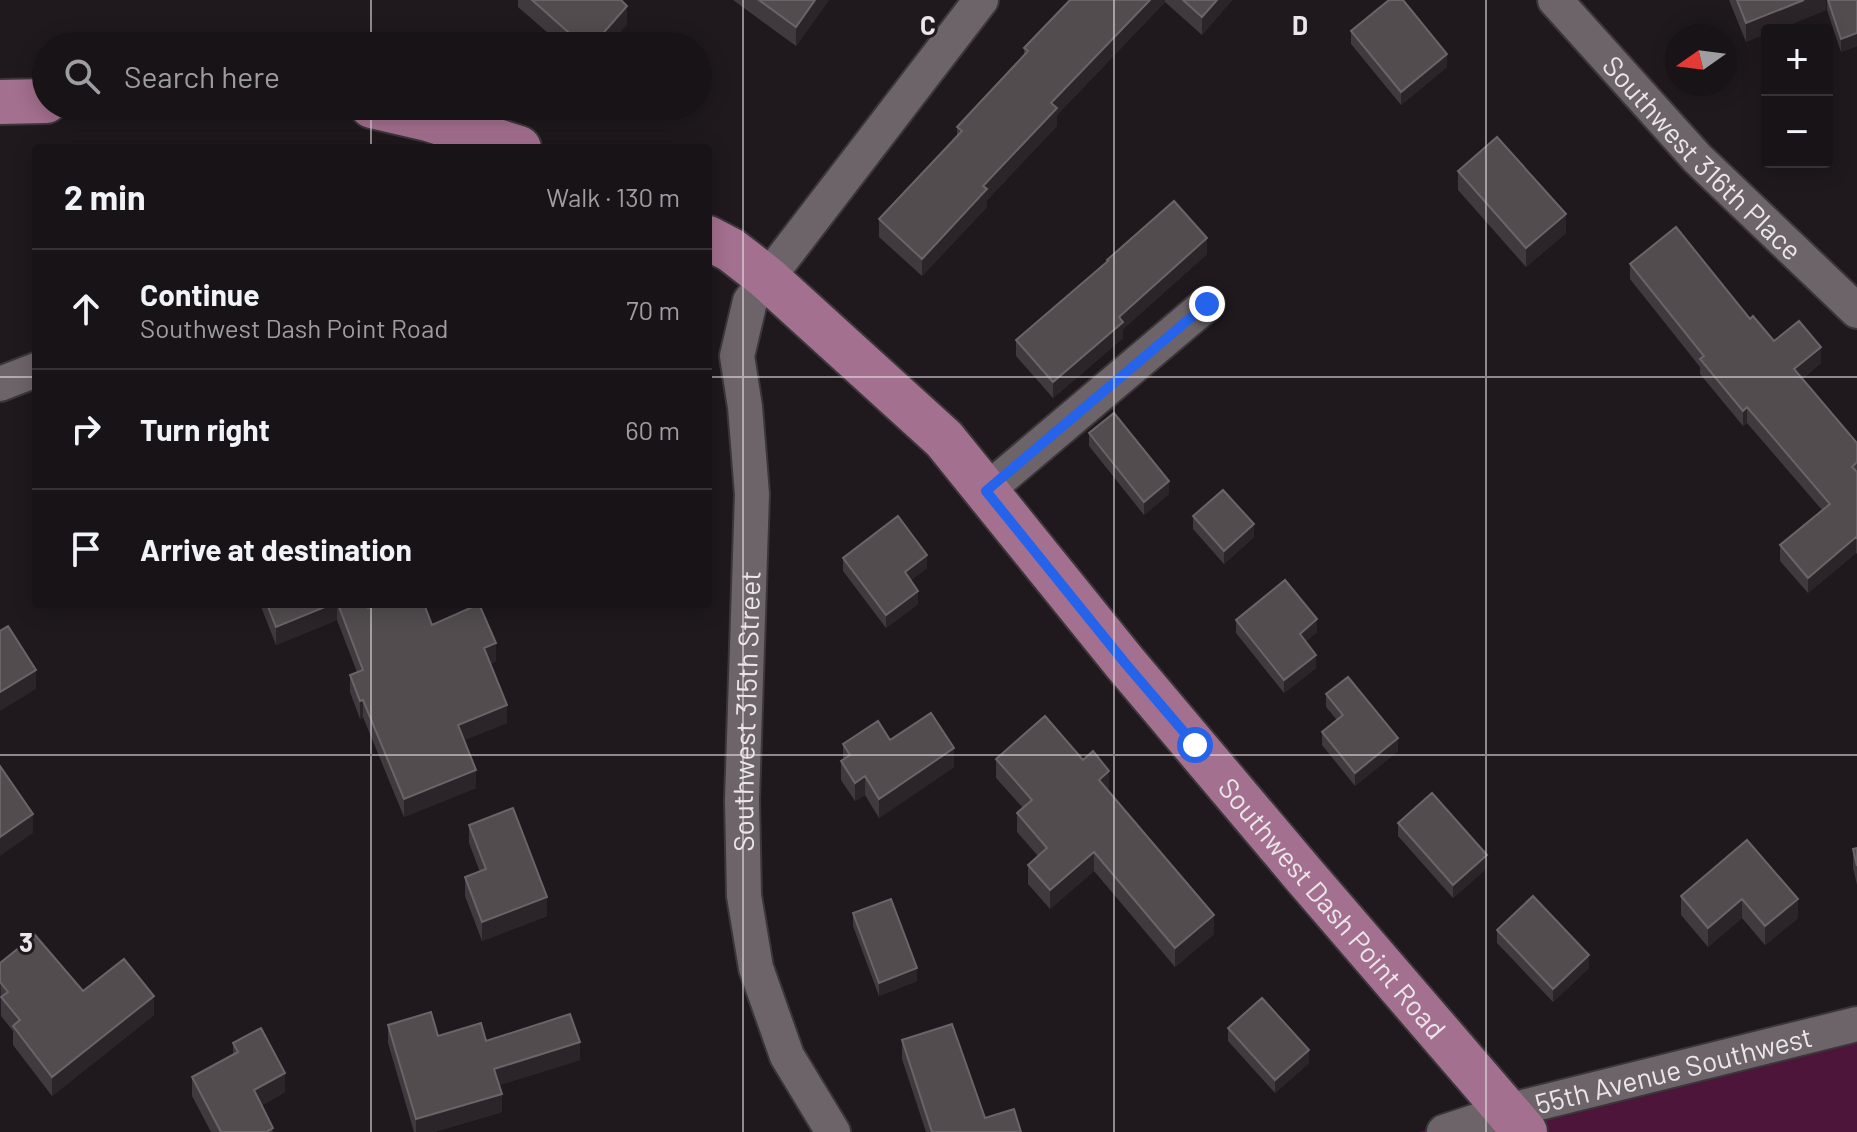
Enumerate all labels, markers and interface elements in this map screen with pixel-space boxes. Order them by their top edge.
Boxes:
text: C [920,9,936,40]
text: D [1292,9,1308,40]
north arrow [1665,24,1737,96]
map controls [1761,24,1833,168]
button: + [1761,24,1833,96]
search box [32,32,712,120]
street label: Southwest 316th Place [1596,48,1809,267]
icon: search [60,54,104,98]
text: Search here [124,58,280,94]
button: − [1761,96,1833,168]
text: 2 min [64,176,146,217]
text: Walk · 130 m [546,181,680,212]
text: Continue [140,276,260,312]
route end [1189,286,1225,322]
icon: ahead [64,287,108,331]
text: 70 m [626,294,680,325]
text: Southwest Dash Point Road [140,312,448,343]
icon: right [64,407,108,451]
text: Turn right [140,411,270,447]
text: 60 m [625,414,680,445]
icon: arrive [64,527,108,571]
text: Arrive at destination [140,531,412,567]
street label: Southwest 315th Street [725,570,766,852]
route start [1177,727,1213,763]
street label: Southwest Dash Point Road [1212,771,1454,1045]
text: 3 [19,926,33,957]
street label: 55th Avenue Southwest [1532,1019,1815,1120]

